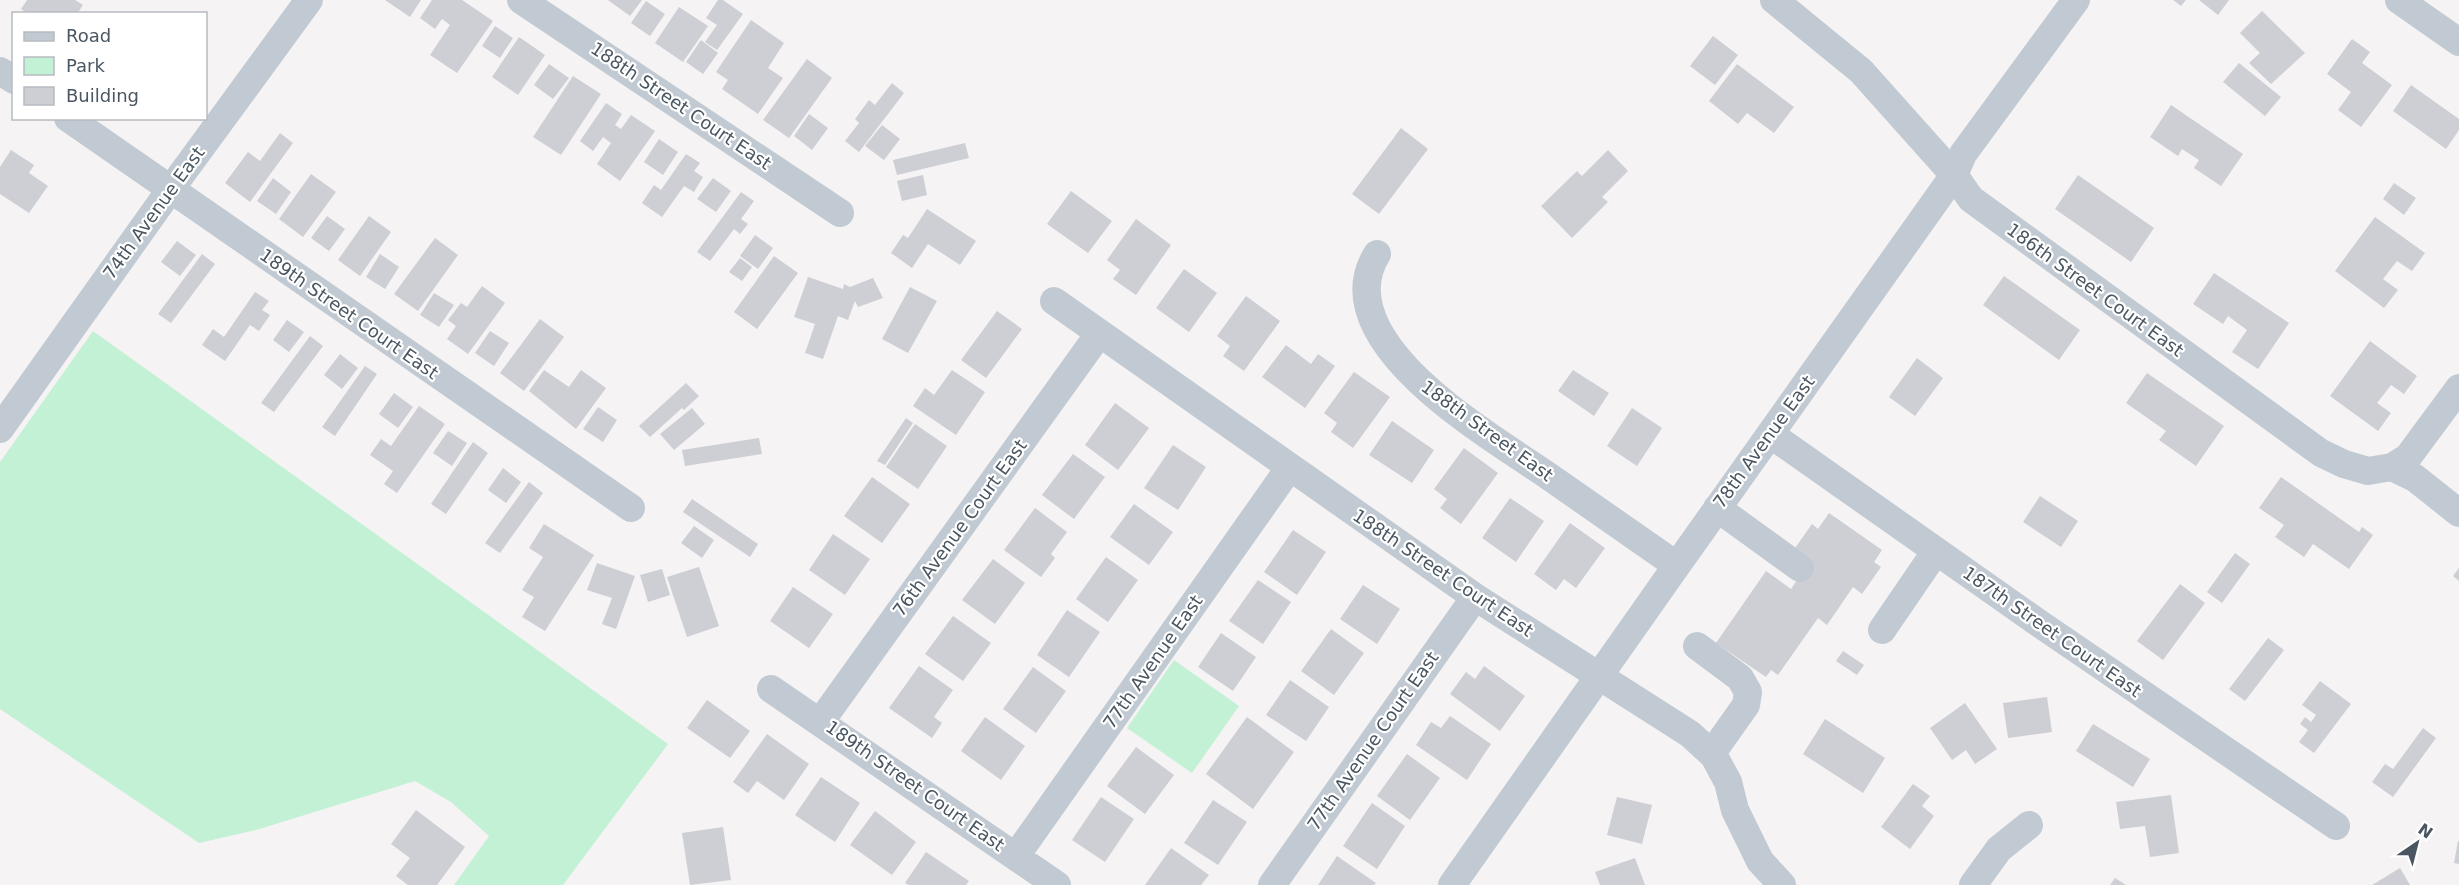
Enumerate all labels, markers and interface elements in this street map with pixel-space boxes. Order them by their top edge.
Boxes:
legend [12,12,207,120]
text: Road [66,25,111,46]
street label: 188th Street Court East [587,37,775,174]
text: Park [66,55,105,76]
text: Building [66,85,139,106]
street label: 74th Avenue East [99,142,209,283]
street label: 186th Street Court East [2003,219,2188,361]
street label: 189th Street Court East [256,244,443,383]
street label: 78th Avenue East [1709,371,1819,512]
street label: 188th Street East [1417,376,1557,485]
street label: 76th Avenue Court East [888,435,1031,620]
street label: 188th Street Court East [1349,504,1537,641]
street label: 187th Street Court East [1959,562,2146,701]
street label: 77th Avenue East [1099,591,1207,733]
street label: 77th Avenue Court East [1303,647,1442,834]
street label: 189th Street Court East [822,716,1009,855]
north arrow [2387,813,2447,873]
text: N [2414,820,2436,843]

